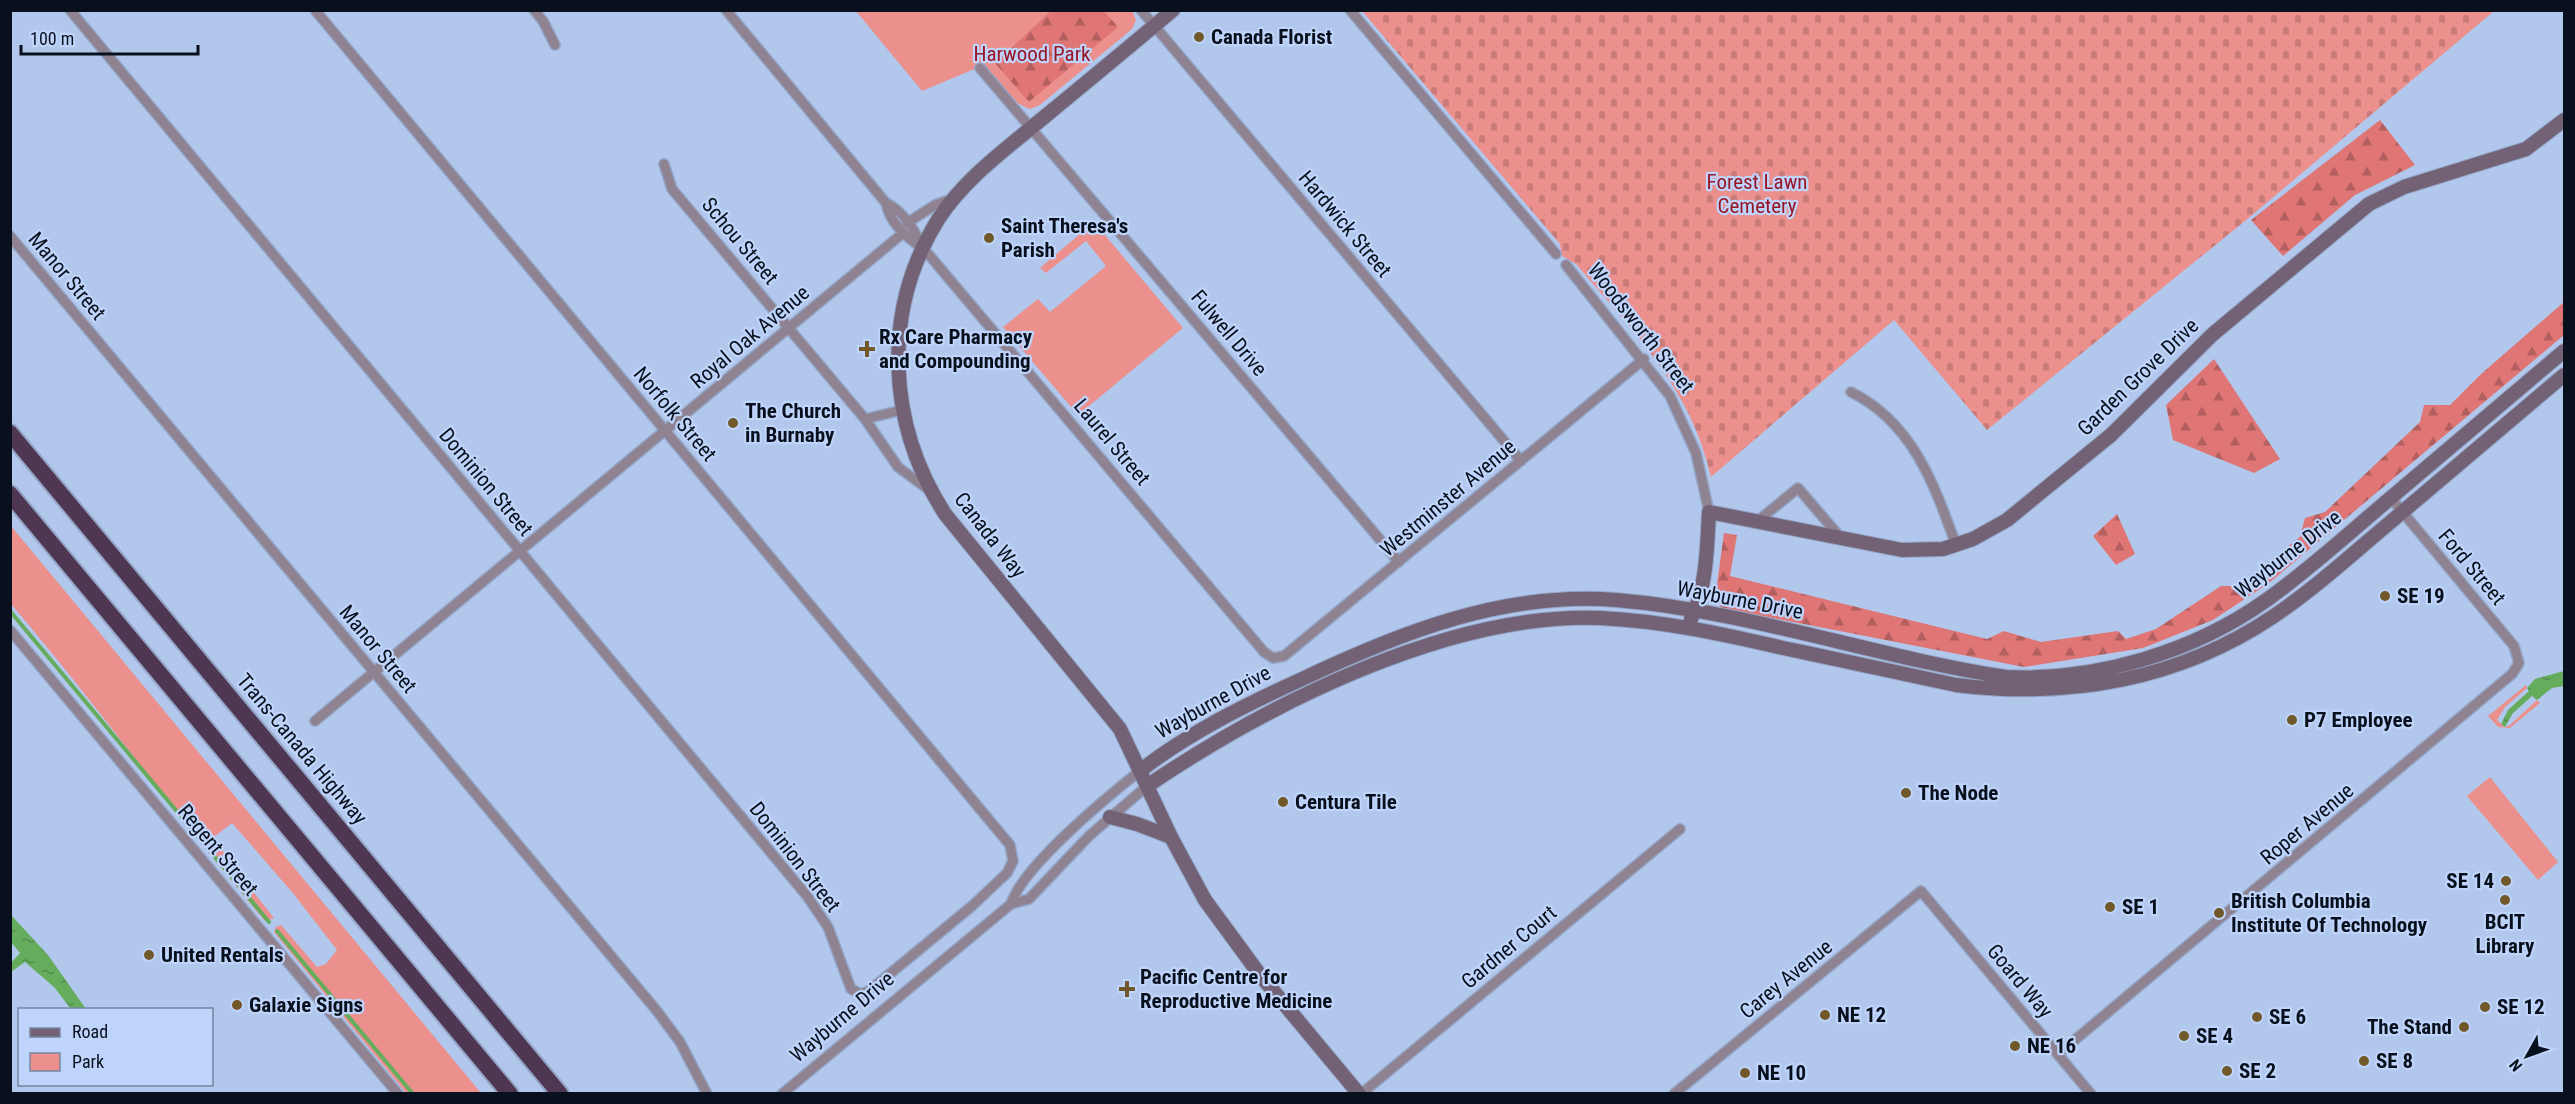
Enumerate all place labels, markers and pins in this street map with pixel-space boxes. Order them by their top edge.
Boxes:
place label: Canada Florist [1211,25,1332,49]
marker: Canada Florist [1192,30,1206,44]
place label: Saint Theresa's Parish [1001,214,1128,262]
marker: Saint Theresa's Parish [982,231,996,245]
place label: Rx Care Pharmacy and Compounding [879,325,1033,373]
marker: Rx Care Pharmacy and Compounding [860,342,874,356]
place label: The Church in Burnaby [745,399,841,447]
marker: The Church in Burnaby [726,416,740,430]
place label: SE 19 [2397,584,2445,608]
marker: SE 19 [2378,589,2392,603]
place label: P7 Employee [2304,708,2413,732]
marker: P7 Employee [2285,713,2299,727]
place label: The Node [1918,781,1998,805]
marker: The Node [1899,786,1913,800]
place label: Centura Tile [1295,790,1397,814]
marker: Centura Tile [1276,795,1290,809]
place label: SE 14 [2446,869,2494,893]
marker: SE 14 [2499,874,2513,888]
place label: British Columbia Institute Of Technology [2231,889,2428,937]
marker: BCIT Library [2498,893,2512,907]
place label: SE 1 [2122,895,2159,919]
marker: SE 1 [2103,900,2117,914]
marker: British Columbia Institute Of Technology [2212,906,2226,920]
place label: BCIT Library [2476,910,2535,958]
place label: United Rentals [161,943,284,967]
marker: United Rentals [142,948,156,962]
place label: Pacific Centre for Reproductive Medicine [1140,965,1332,1013]
marker: Pacific Centre for Reproductive Medicine [1118,980,1136,998]
place label: Galaxie Signs [249,993,363,1017]
place label: SE 12 [2497,995,2545,1019]
marker: Galaxie Signs [230,998,244,1012]
marker: SE 12 [2478,1000,2492,1014]
place label: NE 12 [1837,1003,1886,1027]
place label: SE 6 [2269,1005,2306,1029]
marker: NE 12 [1818,1008,1832,1022]
marker: SE 6 [2250,1010,2264,1024]
place label: The Stand [2367,1015,2452,1039]
marker: The Stand [2457,1020,2471,1034]
place label: SE 4 [2196,1024,2233,1048]
marker: SE 4 [2177,1029,2191,1043]
place label: NE 16 [2027,1034,2076,1058]
marker: NE 16 [2008,1039,2022,1053]
place label: SE 8 [2376,1049,2413,1073]
marker: SE 8 [2357,1054,2371,1068]
place label: SE 2 [2239,1059,2276,1083]
place label: NE 10 [1757,1061,1806,1085]
marker: SE 2 [2220,1064,2234,1078]
marker: NE 10 [1738,1066,1752,1080]

